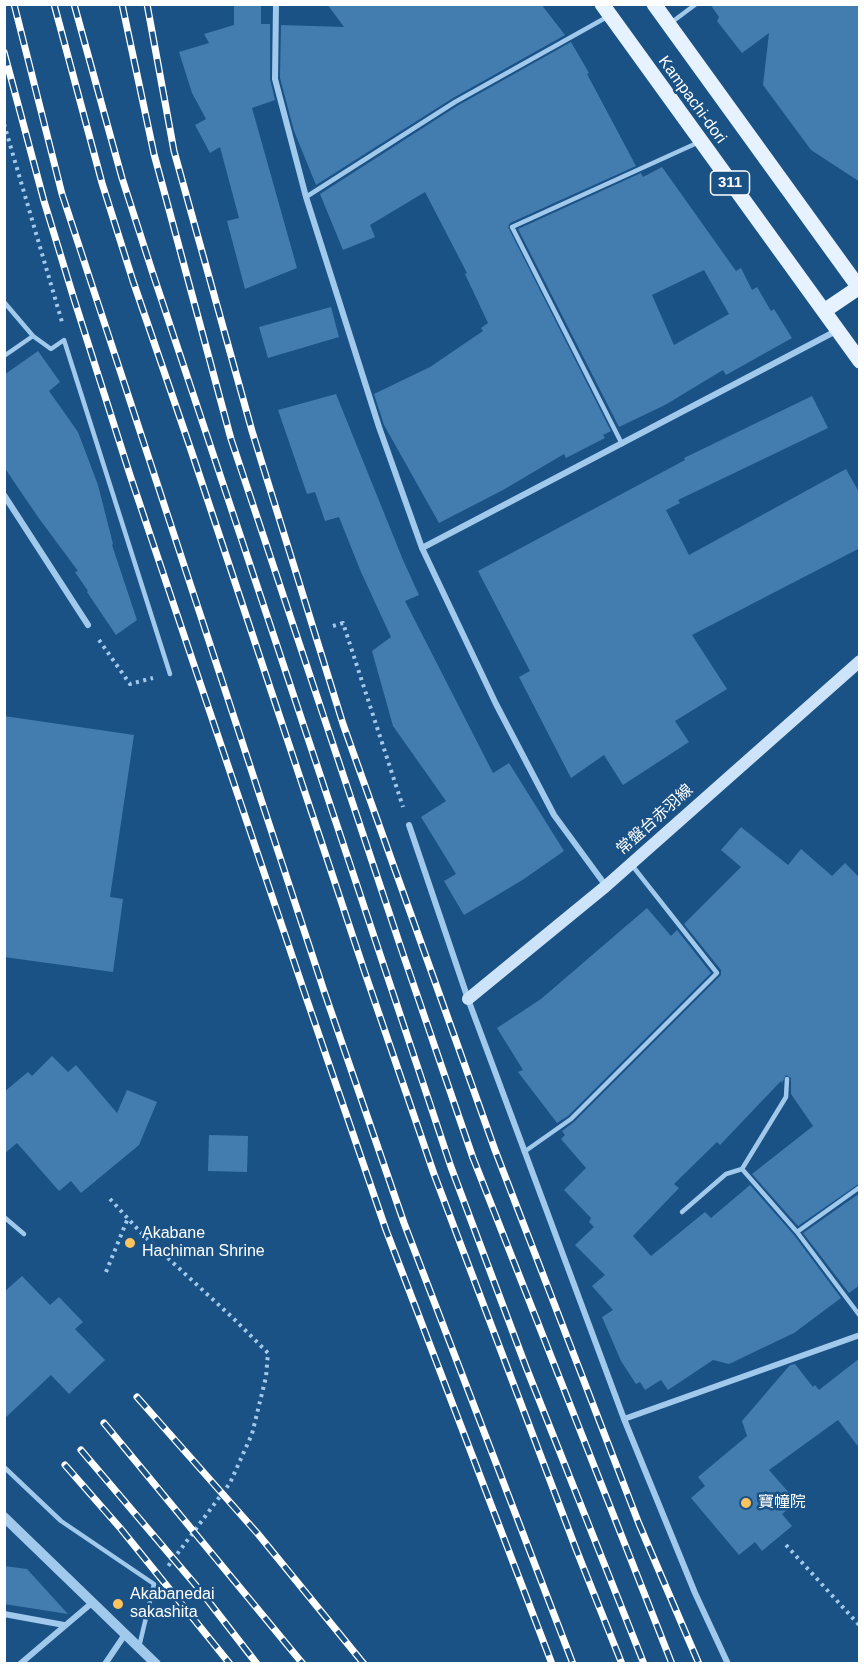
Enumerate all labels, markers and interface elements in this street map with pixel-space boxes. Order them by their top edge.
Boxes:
street label: Kampachi-dori [654,53,730,147]
road number: 311 [710,171,750,195]
street label: 常盤台赤羽線 [613,781,697,859]
place label: Akabane Hachiman Shrine [142,1224,265,1262]
marker: Akabane Hachiman Shrine [123,1236,137,1250]
place label: 寶幢院 [758,1493,806,1513]
marker: 寶幢院 [739,1496,753,1510]
place label: Akabanedai sakashita [130,1585,215,1623]
marker: Akabanedai sakashita [111,1597,125,1611]

